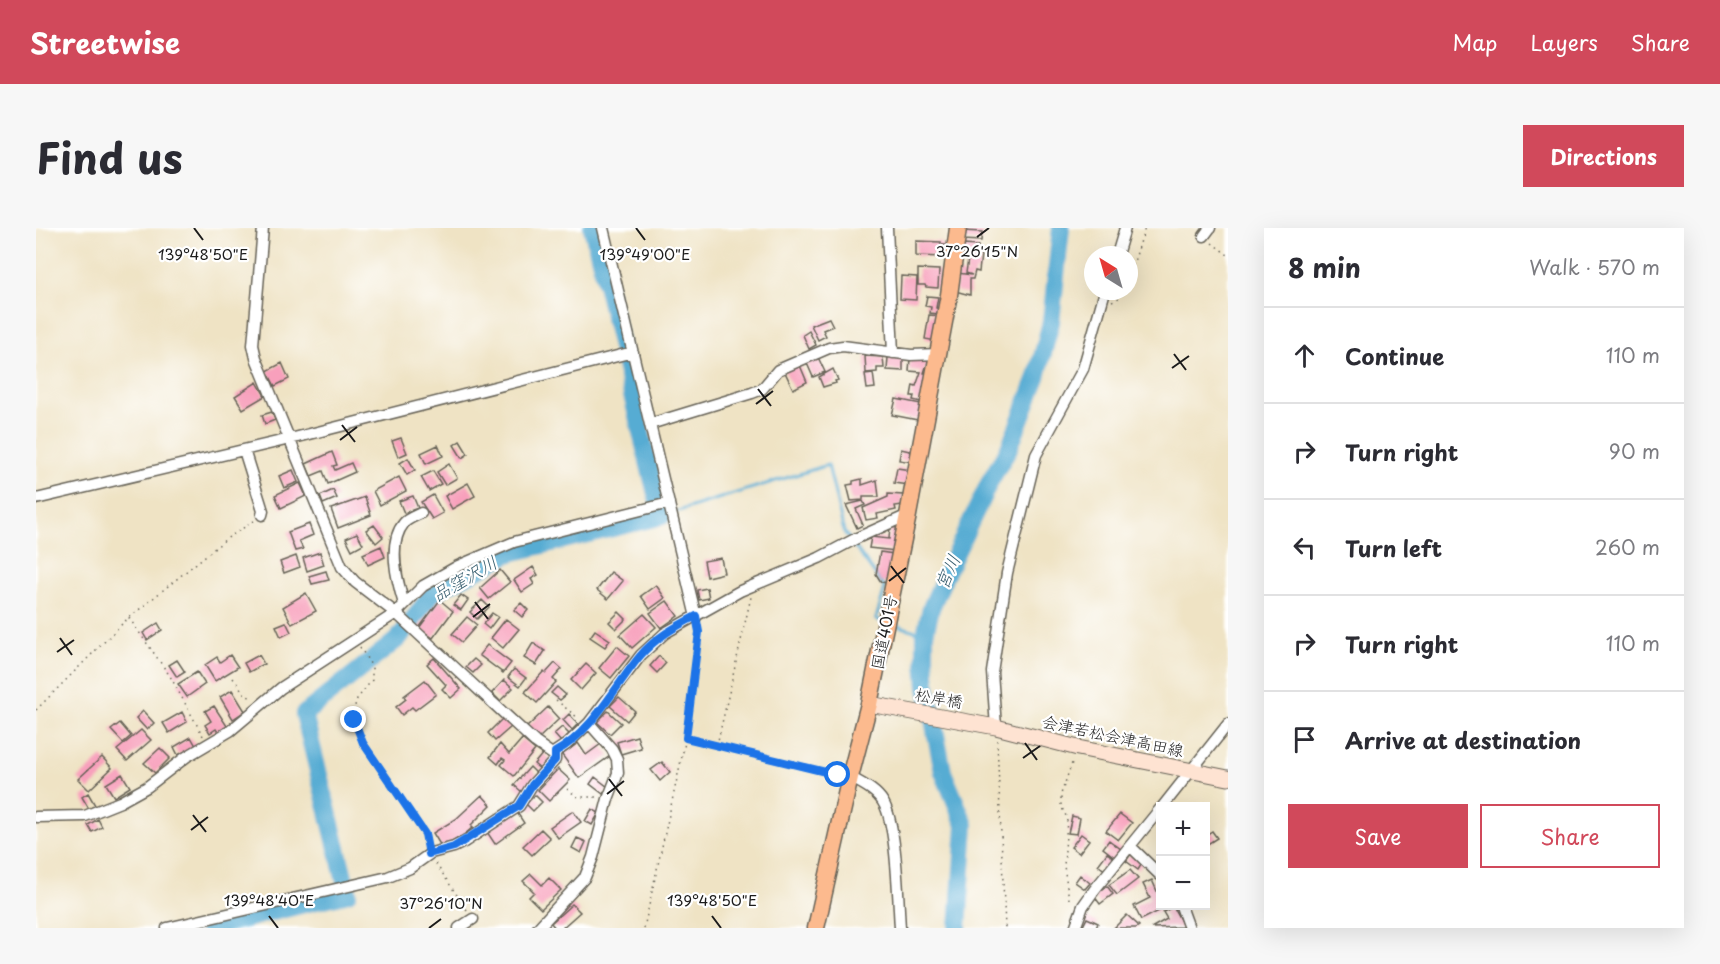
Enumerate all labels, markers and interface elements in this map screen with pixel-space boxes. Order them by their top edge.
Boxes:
text: Streetwise [30,21,180,64]
text: Map [1453,26,1497,58]
text: Layers [1530,26,1598,58]
text: Share [1631,26,1690,58]
text: Find us [36,125,183,188]
button: Directions [1523,125,1684,187]
text: 37°26'15"N [936,239,1018,262]
text: 139°48'50"E [158,242,248,265]
text: 139°49'00"E [600,242,690,265]
north arrow [1084,246,1138,300]
text: 8 min [1288,248,1361,287]
text: Walk · 570 m [1529,252,1660,282]
icon: ahead [1288,339,1321,372]
text: Continue [1345,339,1444,372]
text: 110 m [1606,340,1660,370]
icon: right [1288,435,1321,468]
text: Turn right [1345,435,1458,468]
text: 90 m [1609,436,1660,466]
icon: left [1288,531,1321,564]
text: Turn left [1345,531,1442,564]
text: 260 m [1595,532,1660,562]
water label: 品窪沢川 [426,548,502,607]
water label: 宮川 [927,549,966,593]
street label: 国道401号 [864,592,902,672]
icon: right [1288,627,1321,660]
text: Turn right [1345,627,1458,660]
text: 110 m [1606,628,1660,658]
street label: 松岸橋 [913,681,965,713]
route end [340,706,366,732]
street label: 会津若松会津高田線 [1040,708,1186,762]
icon: arrive [1288,723,1321,756]
text: Arrive at destination [1345,723,1581,756]
route start [824,761,850,787]
map controls [1156,802,1210,910]
button: + [1156,802,1210,856]
button: Save [1288,804,1468,868]
button: Share [1480,804,1660,868]
button: − [1156,856,1210,910]
text: 139°48'40"E [224,888,314,911]
text: 139°48'50"E [667,888,757,911]
text: 37°26'10"N [399,891,483,914]

